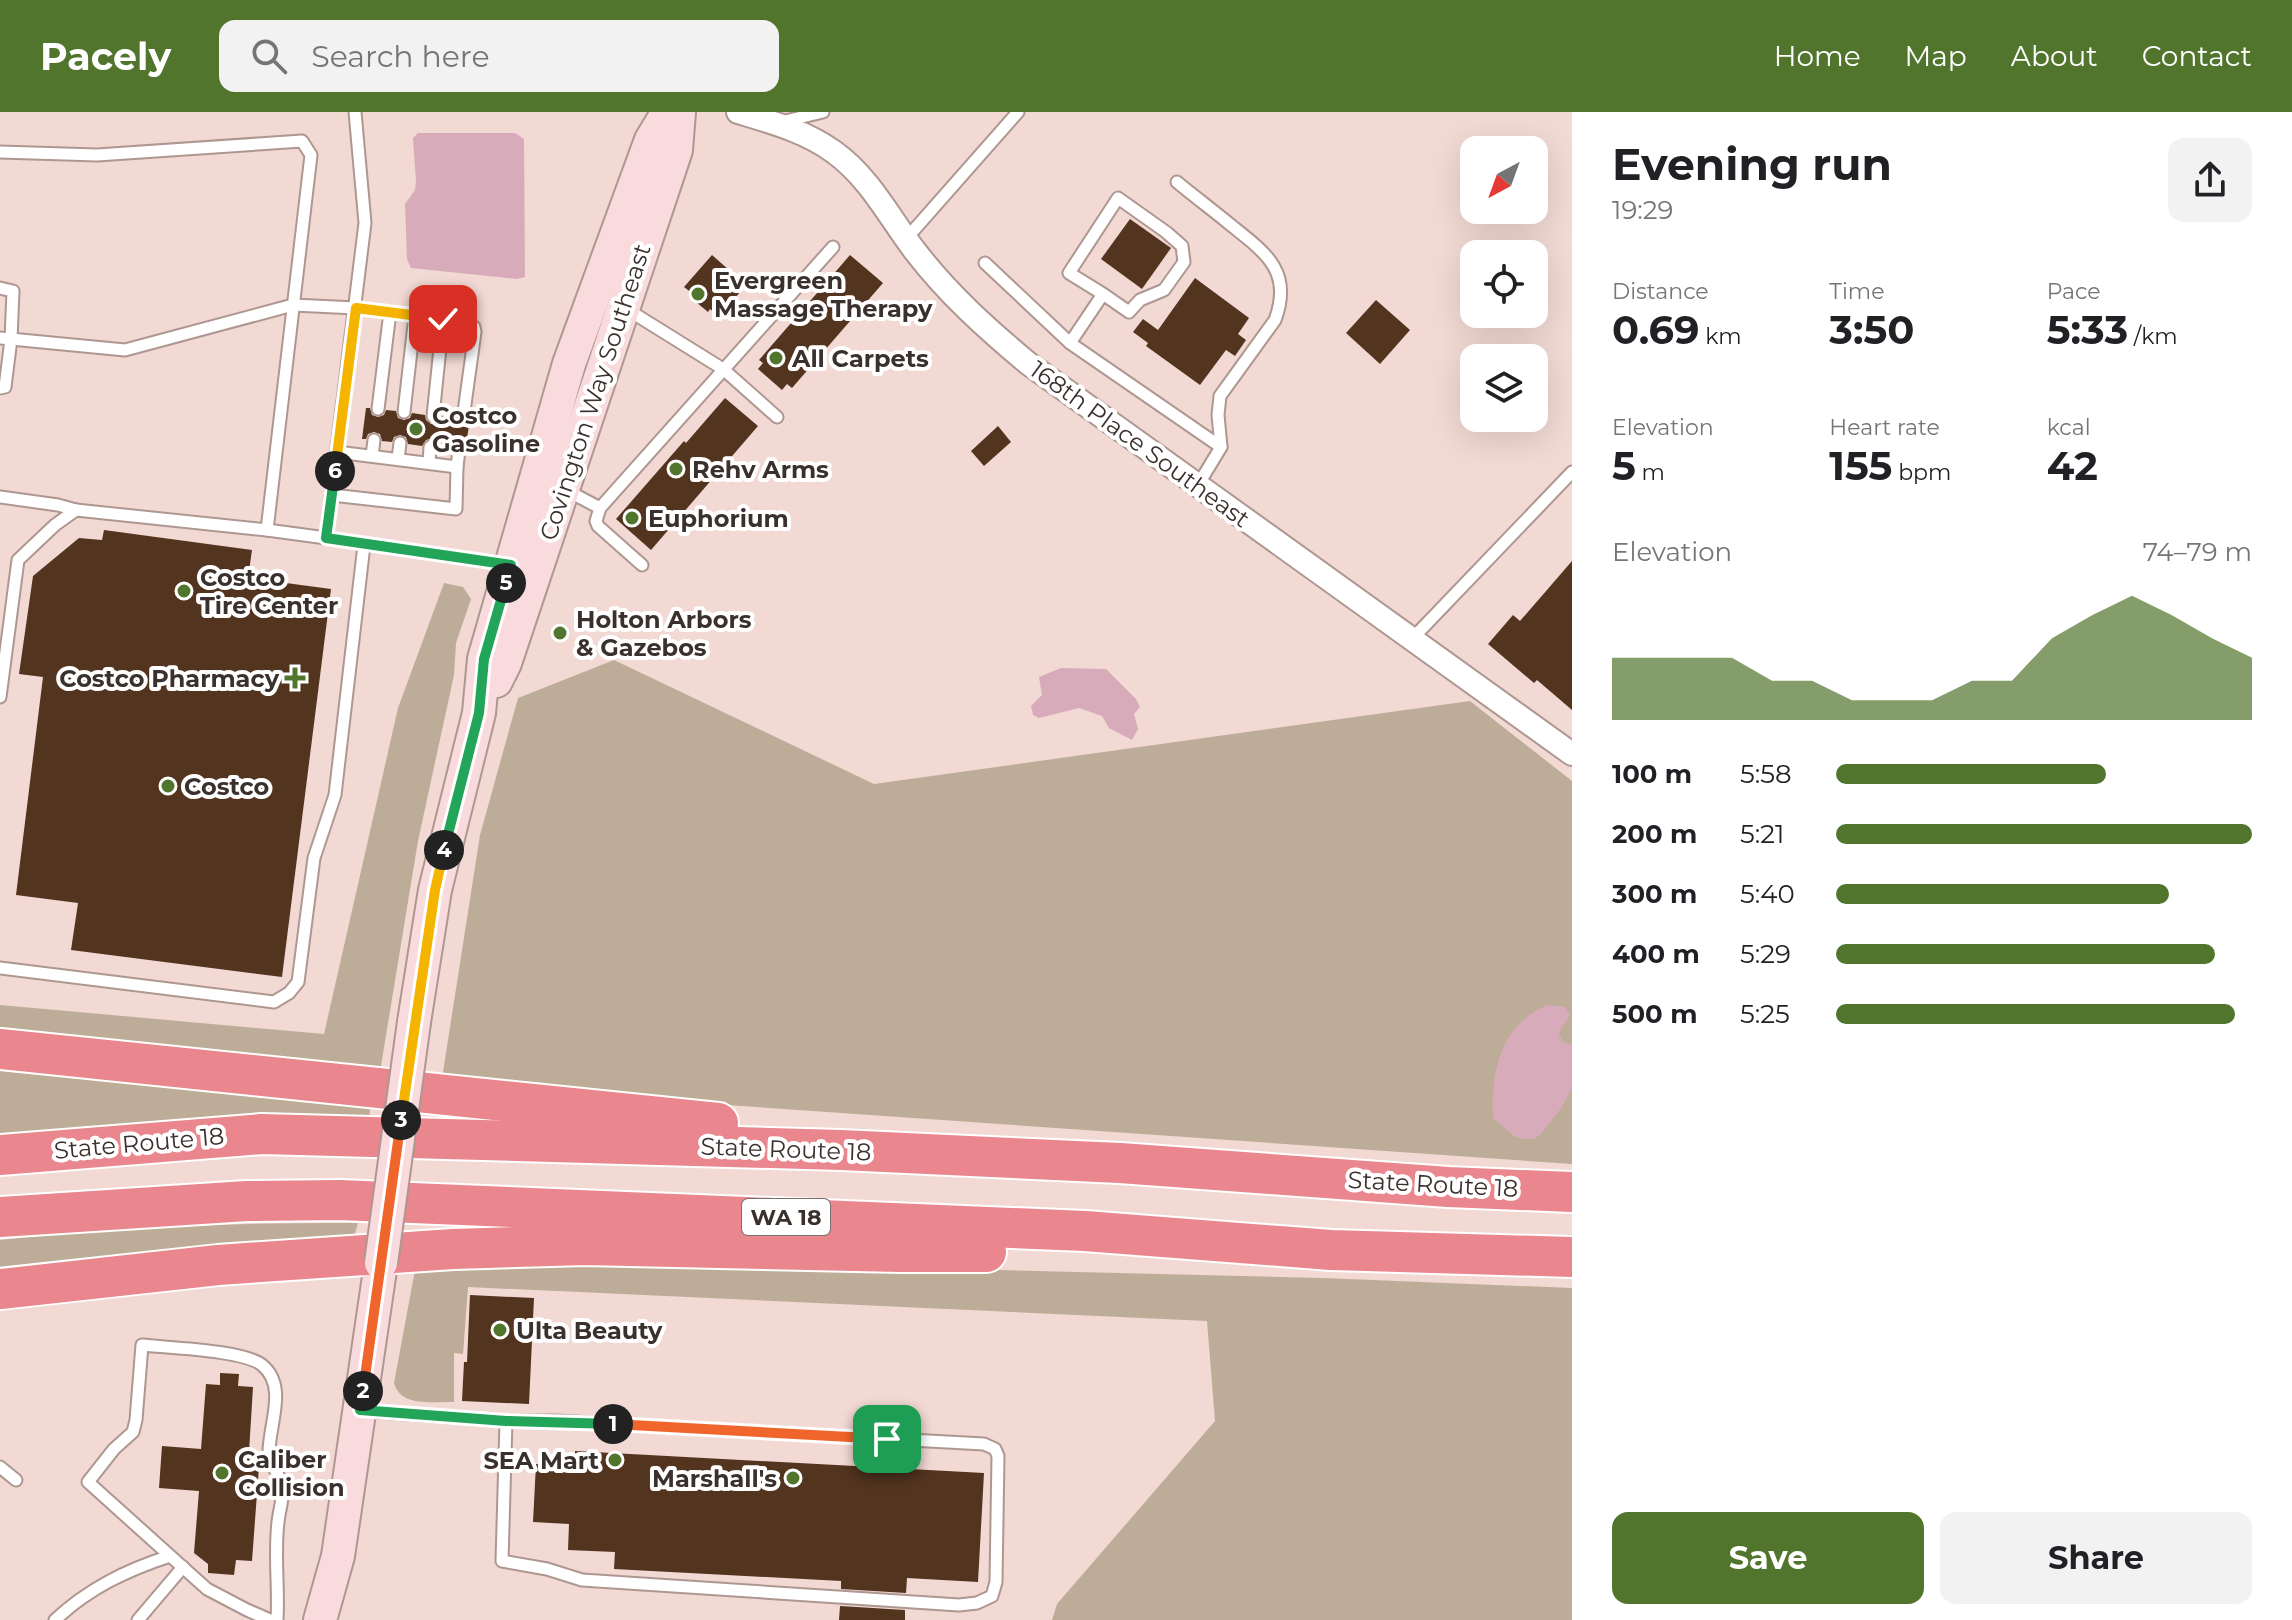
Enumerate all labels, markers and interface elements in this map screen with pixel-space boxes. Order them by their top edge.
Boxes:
search box [219,20,779,92]
text: Pacely [40,33,171,80]
icon: search [247,34,291,78]
text: Search here [311,38,490,75]
text: Home [1774,39,1861,73]
text: Map [1905,39,1967,73]
text: About [2011,39,2098,73]
text: Contact [2142,39,2252,73]
north arrow [1460,136,1548,224]
map controls [1460,136,1548,432]
text: Evening run [1612,137,1892,191]
button: share [2168,138,2252,222]
text: 19:29 [1612,194,1673,226]
street label: Covington Way Southeast [533,240,657,544]
button: locate [1460,240,1548,328]
place label: Evergreen Massage Therapy [714,266,933,323]
text: Distance [1612,278,1709,305]
text: Time [1829,278,1885,305]
text: Pace [2047,278,2101,305]
pin [409,285,477,353]
marker: Evergreen Massage Therapy [689,285,707,303]
icon: check [421,297,465,341]
text: 0.69 [1612,305,1700,354]
text: 3:50 [1829,305,1914,354]
text: 5:33 [2047,305,2128,354]
text: km [1700,323,1742,350]
text: /km [2128,323,2178,350]
place label: All Carpets [791,344,929,373]
button: layers [1460,344,1548,432]
marker: All Carpets [767,349,785,367]
street label: 168th Place Southeast [1025,355,1256,534]
place label: Costco Gasoline [432,401,540,458]
text: Elevation [1612,414,1714,441]
text: Heart rate [1829,414,1940,441]
text: kcal [2047,414,2091,441]
marker: Costco Gasoline [407,420,425,438]
text: 5 [1612,441,1636,490]
text: 155 [1829,441,1892,490]
text: 42 [2047,441,2098,490]
pin: 6 [315,451,355,491]
place label: Rehv Arms [692,455,829,484]
text: 6 [328,457,342,484]
text: m [1636,459,1665,486]
text: bpm [1892,459,1951,486]
marker: Rehv Arms [667,460,685,478]
place label: Euphorium [648,504,789,533]
marker: Euphorium [623,509,641,527]
text: Elevation [1612,536,1732,568]
text: 74–79 m [2143,536,2252,568]
place label: Costco Tire Center [200,563,338,620]
pin: 5 [486,563,526,603]
text: 5 [499,569,513,596]
marker: Costco Tire Center [175,582,193,600]
place label: Holton Arbors & Gazebos [576,605,752,662]
marker: Holton Arbors & Gazebos [551,624,569,642]
place label: Costco Pharmacy [59,664,280,693]
marker: Costco Pharmacy [286,669,304,687]
text: 100 m [1612,758,1692,790]
text: 5:58 [1740,758,1792,790]
place label: Costco [184,772,269,801]
marker: Costco [159,777,177,795]
text: 200 m [1612,818,1697,850]
text: 5:21 [1740,818,1784,850]
pin: 4 [424,830,464,870]
text: 4 [436,836,452,863]
text: 300 m [1612,878,1697,910]
text: 5:40 [1740,878,1795,910]
text: 400 m [1612,938,1700,970]
text: 5:29 [1740,938,1791,970]
text: 500 m [1612,998,1697,1030]
text: 5:25 [1740,998,1790,1030]
pin: 3 [381,1100,421,1140]
text: 3 [394,1106,408,1133]
street label: State Route 18 [53,1121,225,1165]
street label: State Route 18 [700,1132,872,1166]
street label: State Route 18 [1347,1165,1519,1203]
road number: WA 18 [742,1199,830,1235]
place label: Ulta Beauty [516,1316,663,1345]
marker: Ulta Beauty [491,1321,509,1339]
pin: 2 [343,1371,383,1411]
text: 2 [357,1377,369,1404]
pin: 1 [593,1404,633,1444]
pin [853,1405,921,1473]
text: 1 [609,1410,617,1437]
icon: arrive [865,1417,909,1461]
place label: Caliber Collision [238,1445,345,1502]
place label: SEA Mart [484,1446,600,1475]
marker: SEA Mart [606,1451,624,1469]
marker: Caliber Collision [213,1464,231,1482]
place label: Marshall's [652,1464,777,1493]
marker: Marshall's [784,1469,802,1487]
button: Save [1612,1512,1924,1604]
button: Share [1940,1512,2252,1604]

